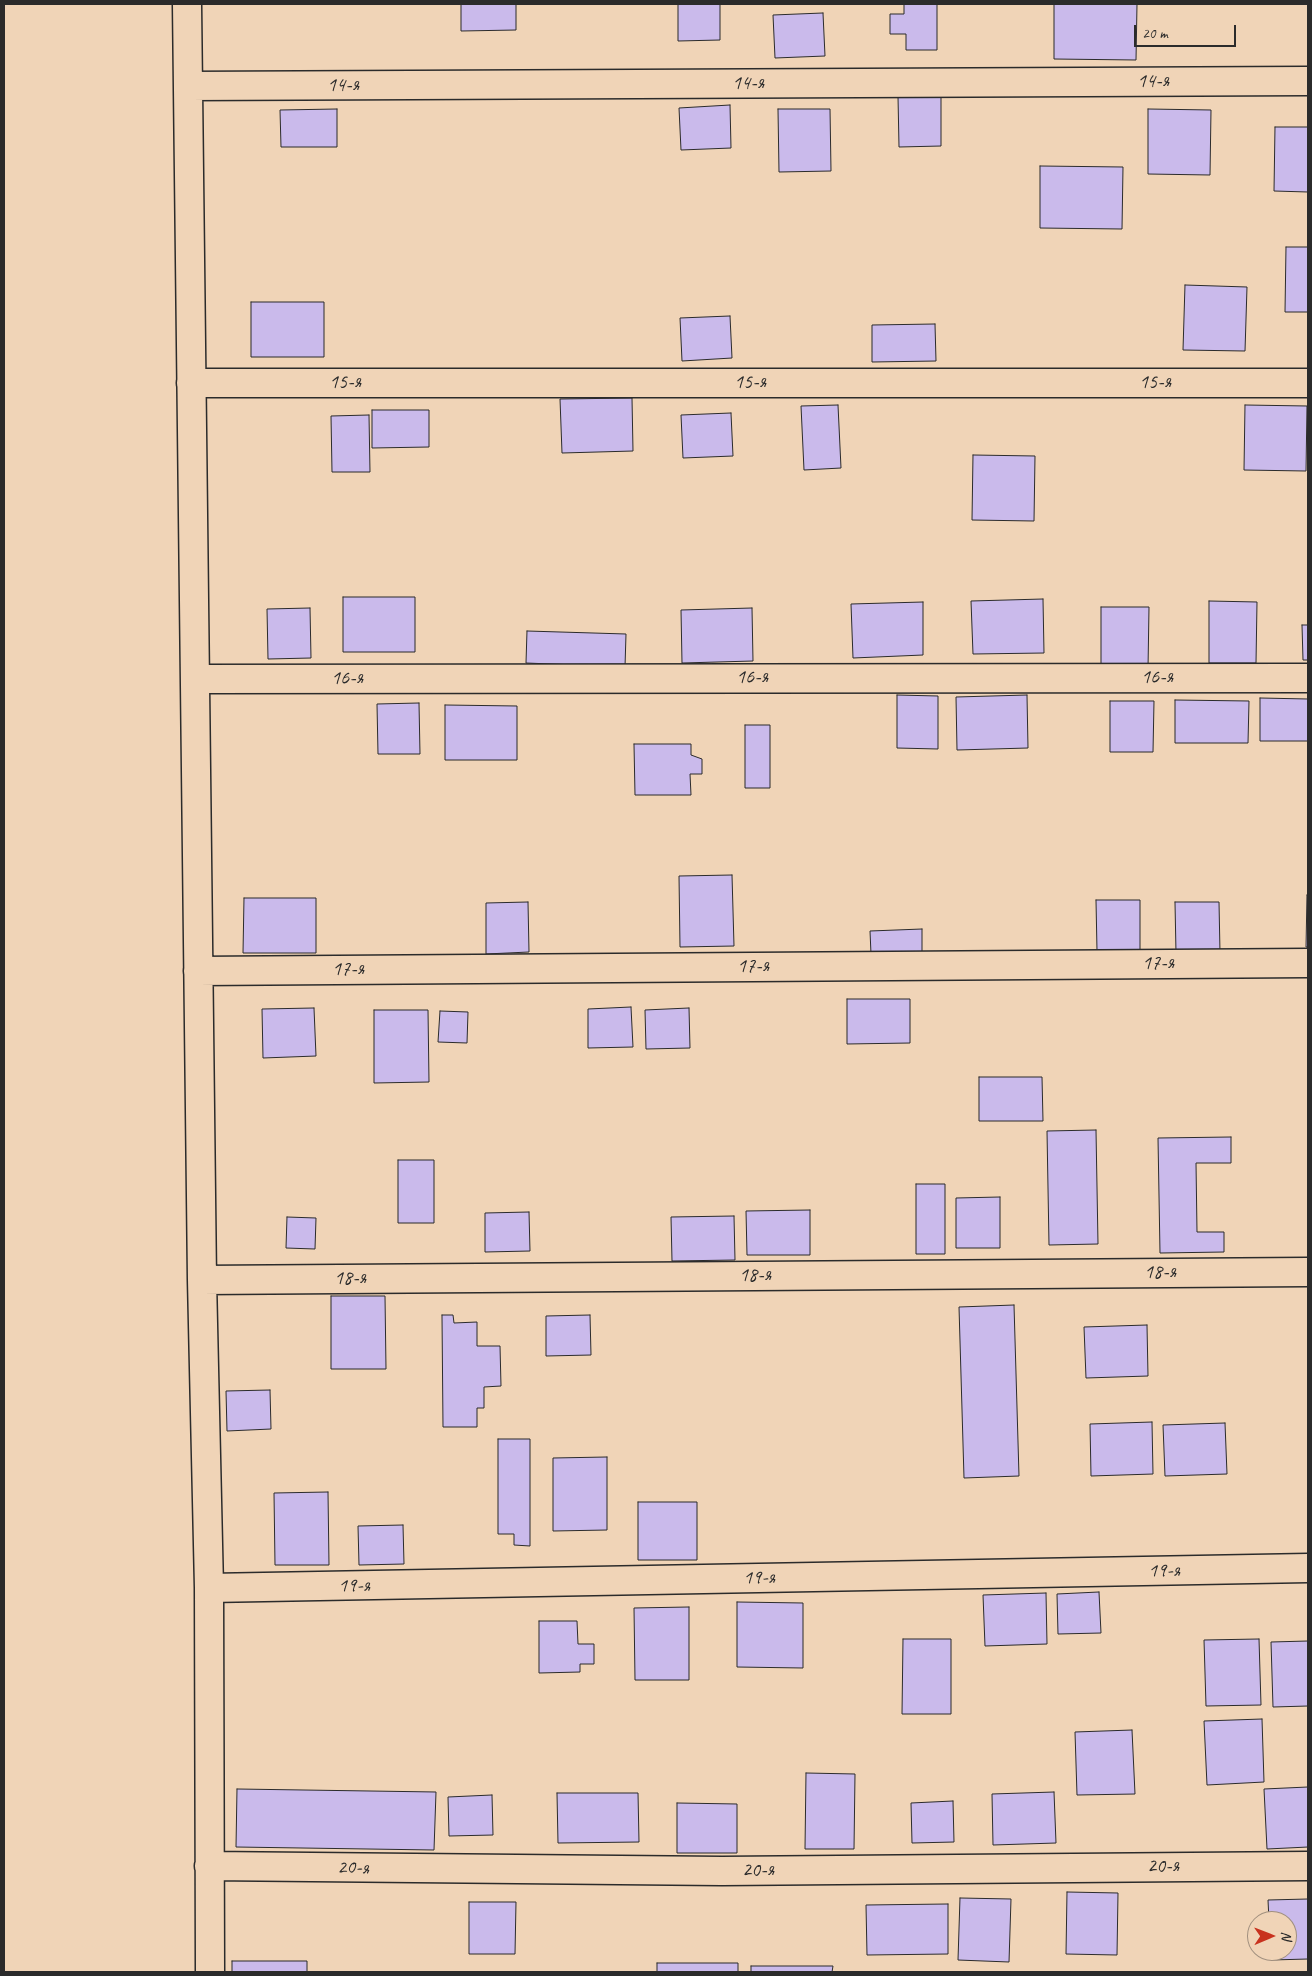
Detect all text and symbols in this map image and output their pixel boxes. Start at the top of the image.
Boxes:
scale bar [1137,15,1240,47]
text: 20 m [1142,24,1168,43]
street label: 14-я [1137,70,1169,94]
street label: 14-я [732,72,764,96]
street label: 14-я [327,74,359,98]
street label: 15-я [329,371,361,395]
street label: 15-я [734,371,766,395]
street label: 15-я [1139,371,1171,395]
street label: 16-я [736,666,768,690]
street label: 16-я [1141,666,1173,690]
street label: 16-я [331,667,363,691]
street label: 17-я [1142,952,1174,976]
street label: 17-я [737,955,769,979]
street label: 17-я [332,958,364,982]
street label: 18-я [1144,1261,1176,1285]
street label: 18-я [739,1264,771,1288]
street label: 18-я [334,1267,366,1291]
street label: 19-я [1148,1559,1180,1583]
street label: 19-я [743,1566,775,1590]
street label: 19-я [338,1574,370,1598]
street label: 20-я [1147,1855,1179,1879]
street label: 20-я [337,1856,369,1880]
street label: 20-я [742,1859,774,1883]
north arrow [1247,1911,1297,1961]
text: N [1278,1931,1295,1940]

